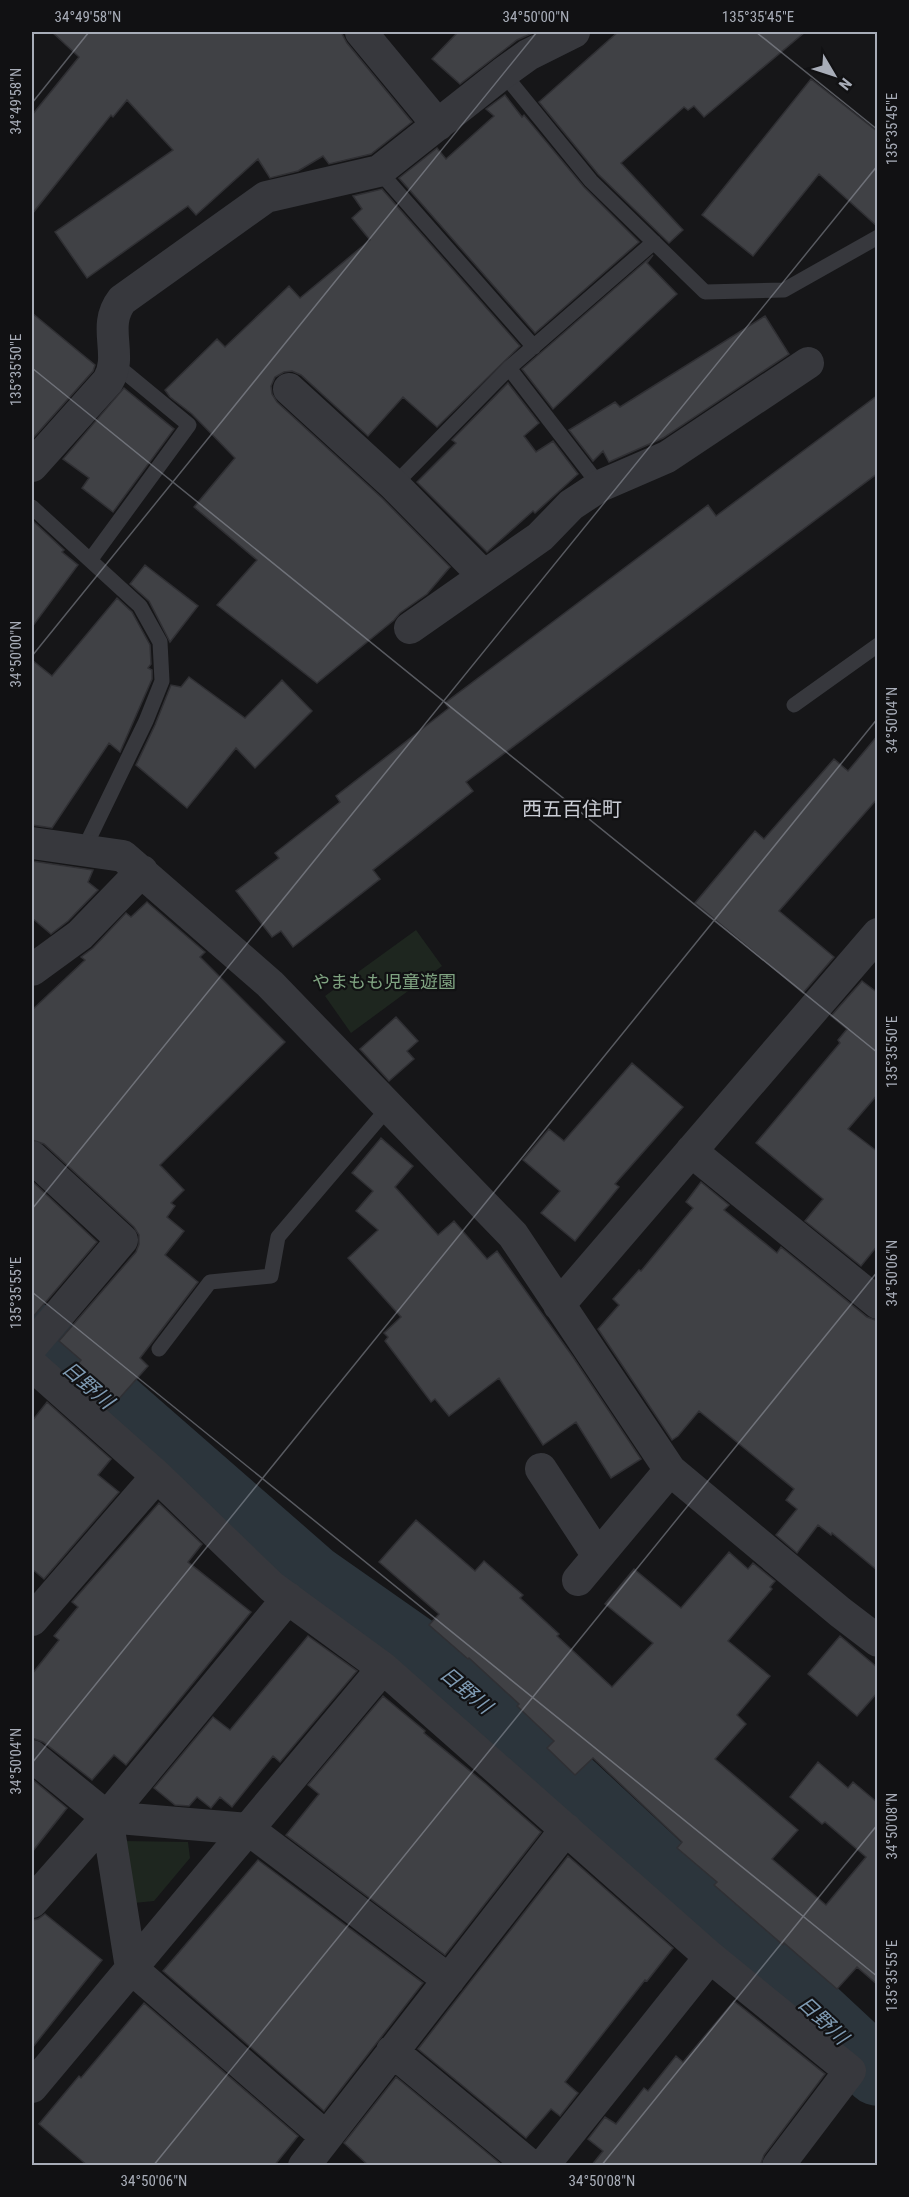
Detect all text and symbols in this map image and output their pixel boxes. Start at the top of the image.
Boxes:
text: 34°49'58"N [55,8,121,26]
text: 34°50'00"N [503,8,569,26]
text: 135°35'45"E [722,8,794,26]
north arrow [804,45,864,105]
text: 34°49'58"N [7,68,25,134]
text: N [835,74,856,94]
text: 135°35'45"E [883,93,901,165]
text: 135°35'50"E [7,334,25,406]
text: 34°50'00"N [7,621,25,687]
text: 34°50'04"N [883,687,901,753]
district label: 西五百住町 [522,797,622,821]
park label: やまもも児童遊園 [312,971,456,992]
text: 135°35'50"E [883,1016,901,1088]
text: 34°50'06"N [883,1240,901,1306]
text: 135°35'55"E [7,1257,25,1329]
water label: 日野川 [57,1356,120,1415]
water label: 日野川 [435,1662,498,1720]
text: 34°50'04"N [7,1728,25,1794]
text: 34°50'08"N [883,1793,901,1859]
text: 135°35'55"E [883,1940,901,2012]
water label: 日野川 [793,1991,855,2051]
text: 34°50'06"N [121,2172,187,2190]
text: 34°50'08"N [569,2172,635,2190]

